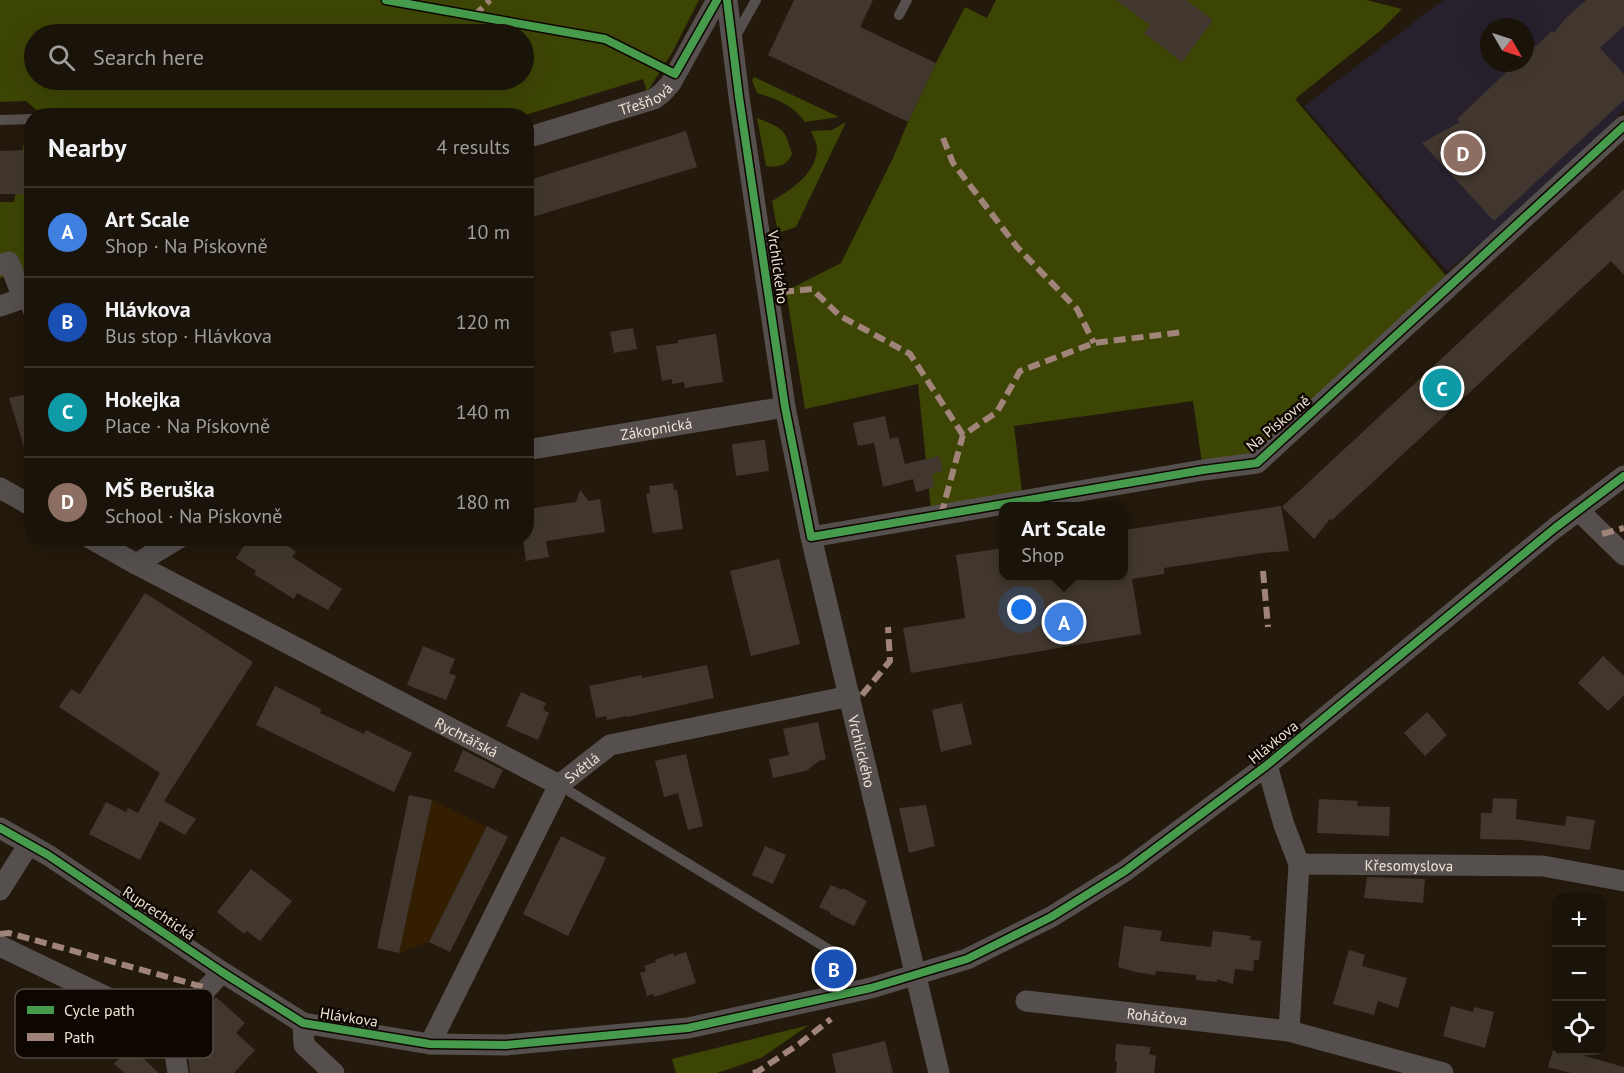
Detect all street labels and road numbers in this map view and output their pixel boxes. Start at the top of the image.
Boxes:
street label: Třešňová [616,79,676,119]
street label: Vrchlického [763,228,793,305]
street label: Na Pískovně [1242,391,1314,455]
street label: Zákopnická [619,413,694,444]
street label: Rychtářská [432,712,502,761]
street label: Vrchlického [844,712,880,789]
street label: Hlávkova [1244,716,1302,768]
street label: Světlá [560,748,603,787]
street label: Křesomyslova [1364,855,1453,875]
street label: Ruprechtická [119,882,199,944]
street label: Hlávkova [319,1003,379,1031]
street label: Roháčova [1126,1003,1188,1029]

